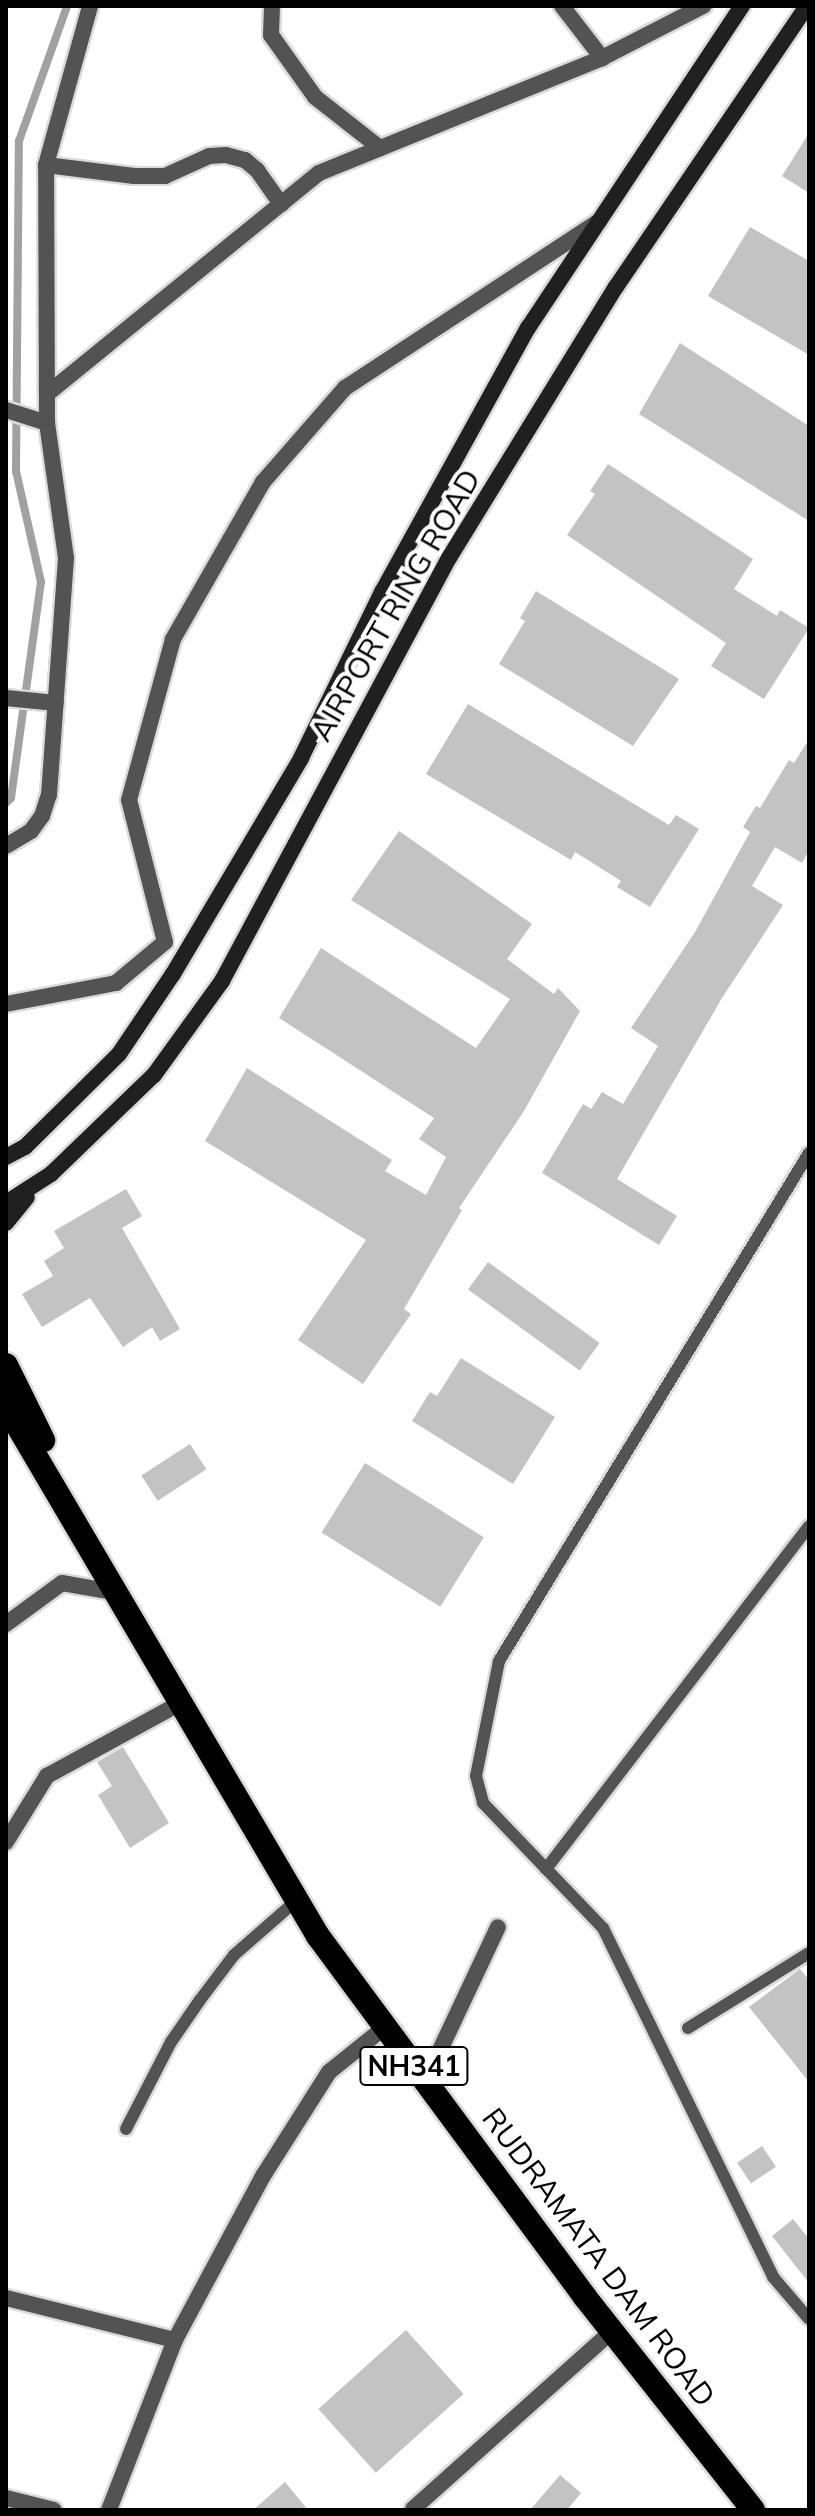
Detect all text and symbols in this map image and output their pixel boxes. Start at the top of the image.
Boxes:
street label: AIRPORT RING ROAD [302,463,488,747]
road number: NH341 [358,2042,470,2090]
street label: RUDRAMATA DAM ROAD [475,2101,723,2413]

